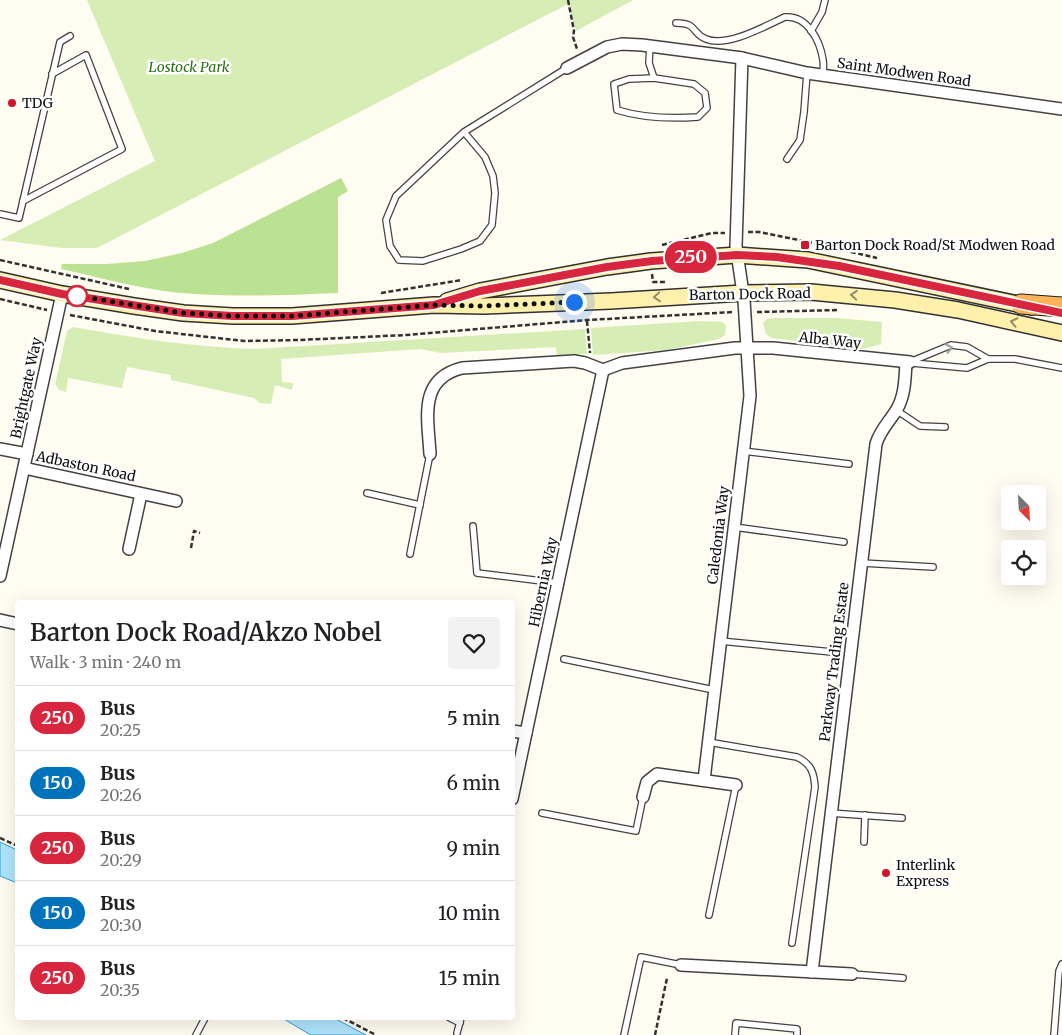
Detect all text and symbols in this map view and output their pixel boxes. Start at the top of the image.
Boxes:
street label: Saint Modwen Road [836,54,973,90]
park label: Lostock Park [149,58,230,76]
place label: TDG [22,94,53,112]
marker: TDG [6,97,18,109]
place label: Barton Dock Road/St Modwen Road [815,236,1056,254]
marker: Barton Dock Road/St Modwen Road [799,239,811,251]
line badge: 250 [662,241,720,273]
text: 250 [675,245,707,268]
street label: Barton Dock Road [689,284,812,304]
unlabelled marker [66,285,88,307]
your location [562,290,587,315]
one-way arrow [850,290,858,301]
one-way arrow [653,291,661,302]
one-way arrow [1010,318,1019,328]
street label: Alba Way [797,328,863,352]
street label: Brightgate Way [6,335,46,440]
one-way arrow [945,343,954,353]
street label: Adbaston Road [34,446,138,485]
street label: Caledonia Way [703,484,733,585]
north arrow [1001,485,1046,530]
map controls [1001,485,1046,585]
street label: Hibernia Way [525,535,561,629]
button: locate [1001,540,1046,585]
street label: Parkway Trading Estate [815,581,853,743]
text: Barton Dock Road/Akzo Nobel [30,617,382,648]
button: heart [448,617,500,669]
text: Walk · 3 min · 240 m [30,652,181,672]
text: Bus [100,696,135,720]
text: 250 [41,706,74,729]
text: 5 min [447,706,500,730]
text: 20:25 [100,720,141,740]
text: Bus [100,761,135,785]
text: 150 [42,771,73,794]
text: 6 min [446,771,500,795]
text: 20:26 [100,785,142,805]
text: Bus [100,826,135,850]
text: 250 [41,836,74,859]
text: 9 min [446,836,500,860]
text: 20:29 [100,850,142,870]
place label: Interlink Express [896,856,956,890]
marker: Interlink Express [880,867,892,879]
text: Bus [100,891,135,915]
text: 150 [42,901,73,924]
text: 10 min [438,901,500,925]
text: 20:30 [100,915,142,935]
text: Bus [100,956,135,980]
text: 250 [41,966,74,989]
text: 15 min [439,966,500,990]
text: 20:35 [100,980,140,1000]

